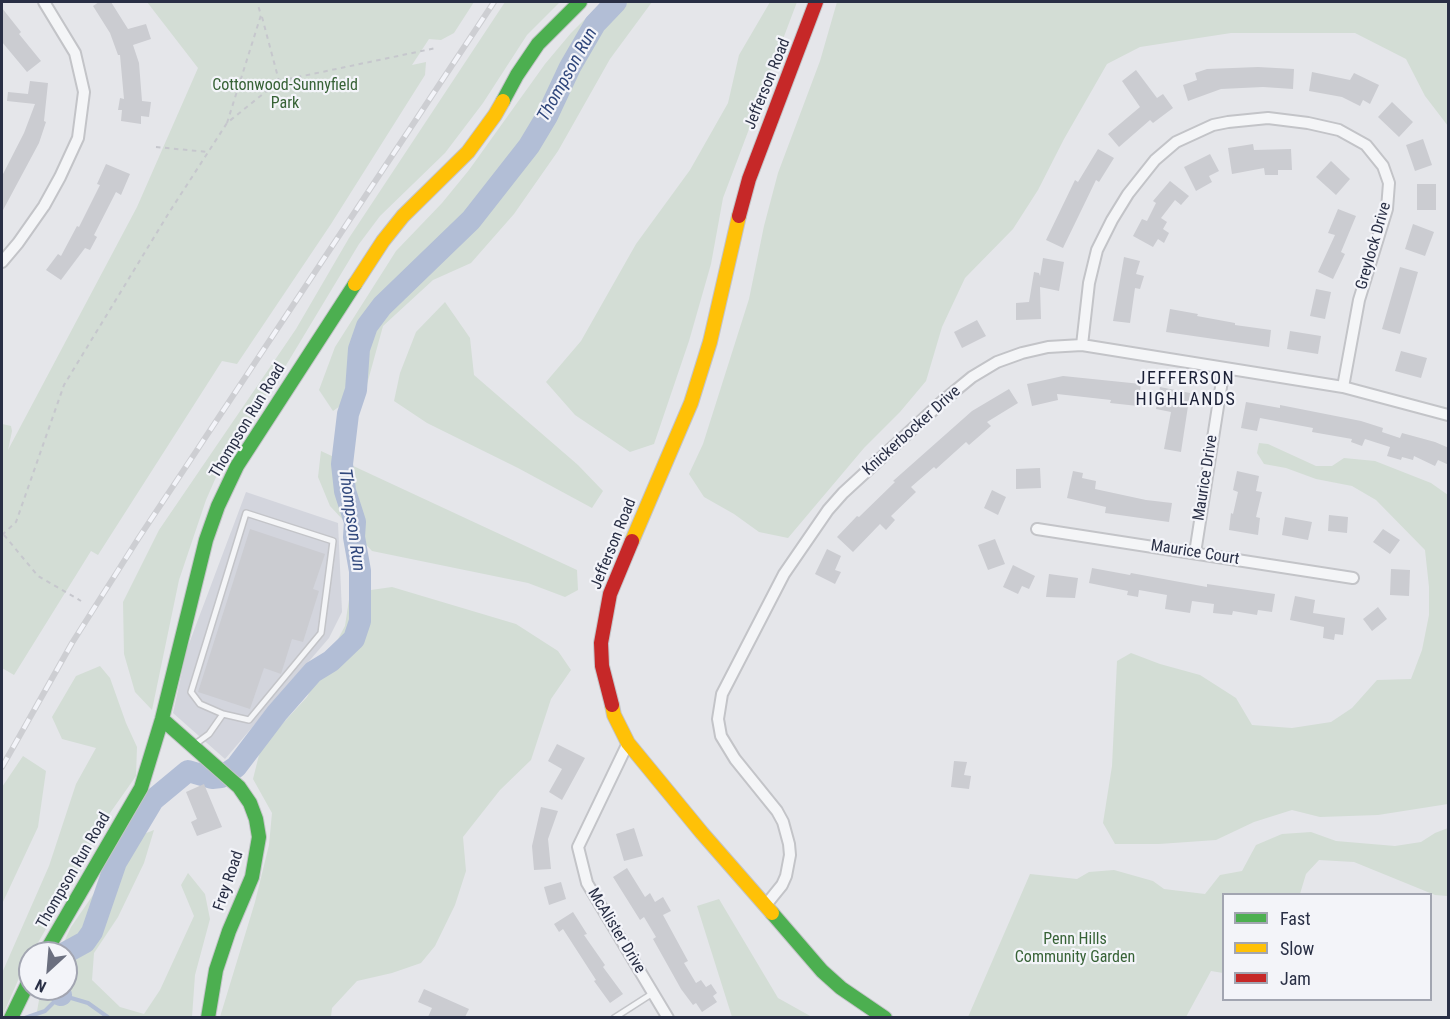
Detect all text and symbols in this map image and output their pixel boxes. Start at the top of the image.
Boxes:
water label: Thompson Run [533,25,603,125]
street label: Jefferson Road [741,36,795,132]
park label: Cottonwood-Sunnyfield Park [212,76,358,114]
street label: Greylock Drive [1352,200,1396,292]
street label: Thompson Run Road [206,360,290,482]
district label: JEFFERSON HIGHLANDS [1136,368,1236,410]
street label: Knickerbocker Drive [859,382,965,480]
street label: Maurice Drive [1190,434,1222,522]
water label: Thompson Run [333,467,369,573]
street label: Jefferson Road [587,496,641,592]
street label: Maurice Court [1149,537,1241,569]
street label: Thompson Run Road [33,810,115,932]
street label: Frey Road [210,849,248,913]
street label: McAlister Drive [583,885,649,977]
legend [1222,893,1432,1001]
text: Fast [1280,908,1311,929]
park label: Penn Hills Community Garden [1015,930,1135,968]
text: Slow [1280,938,1314,959]
north arrow [18,941,78,1001]
text: Jam [1280,968,1311,989]
text: N [32,975,49,997]

